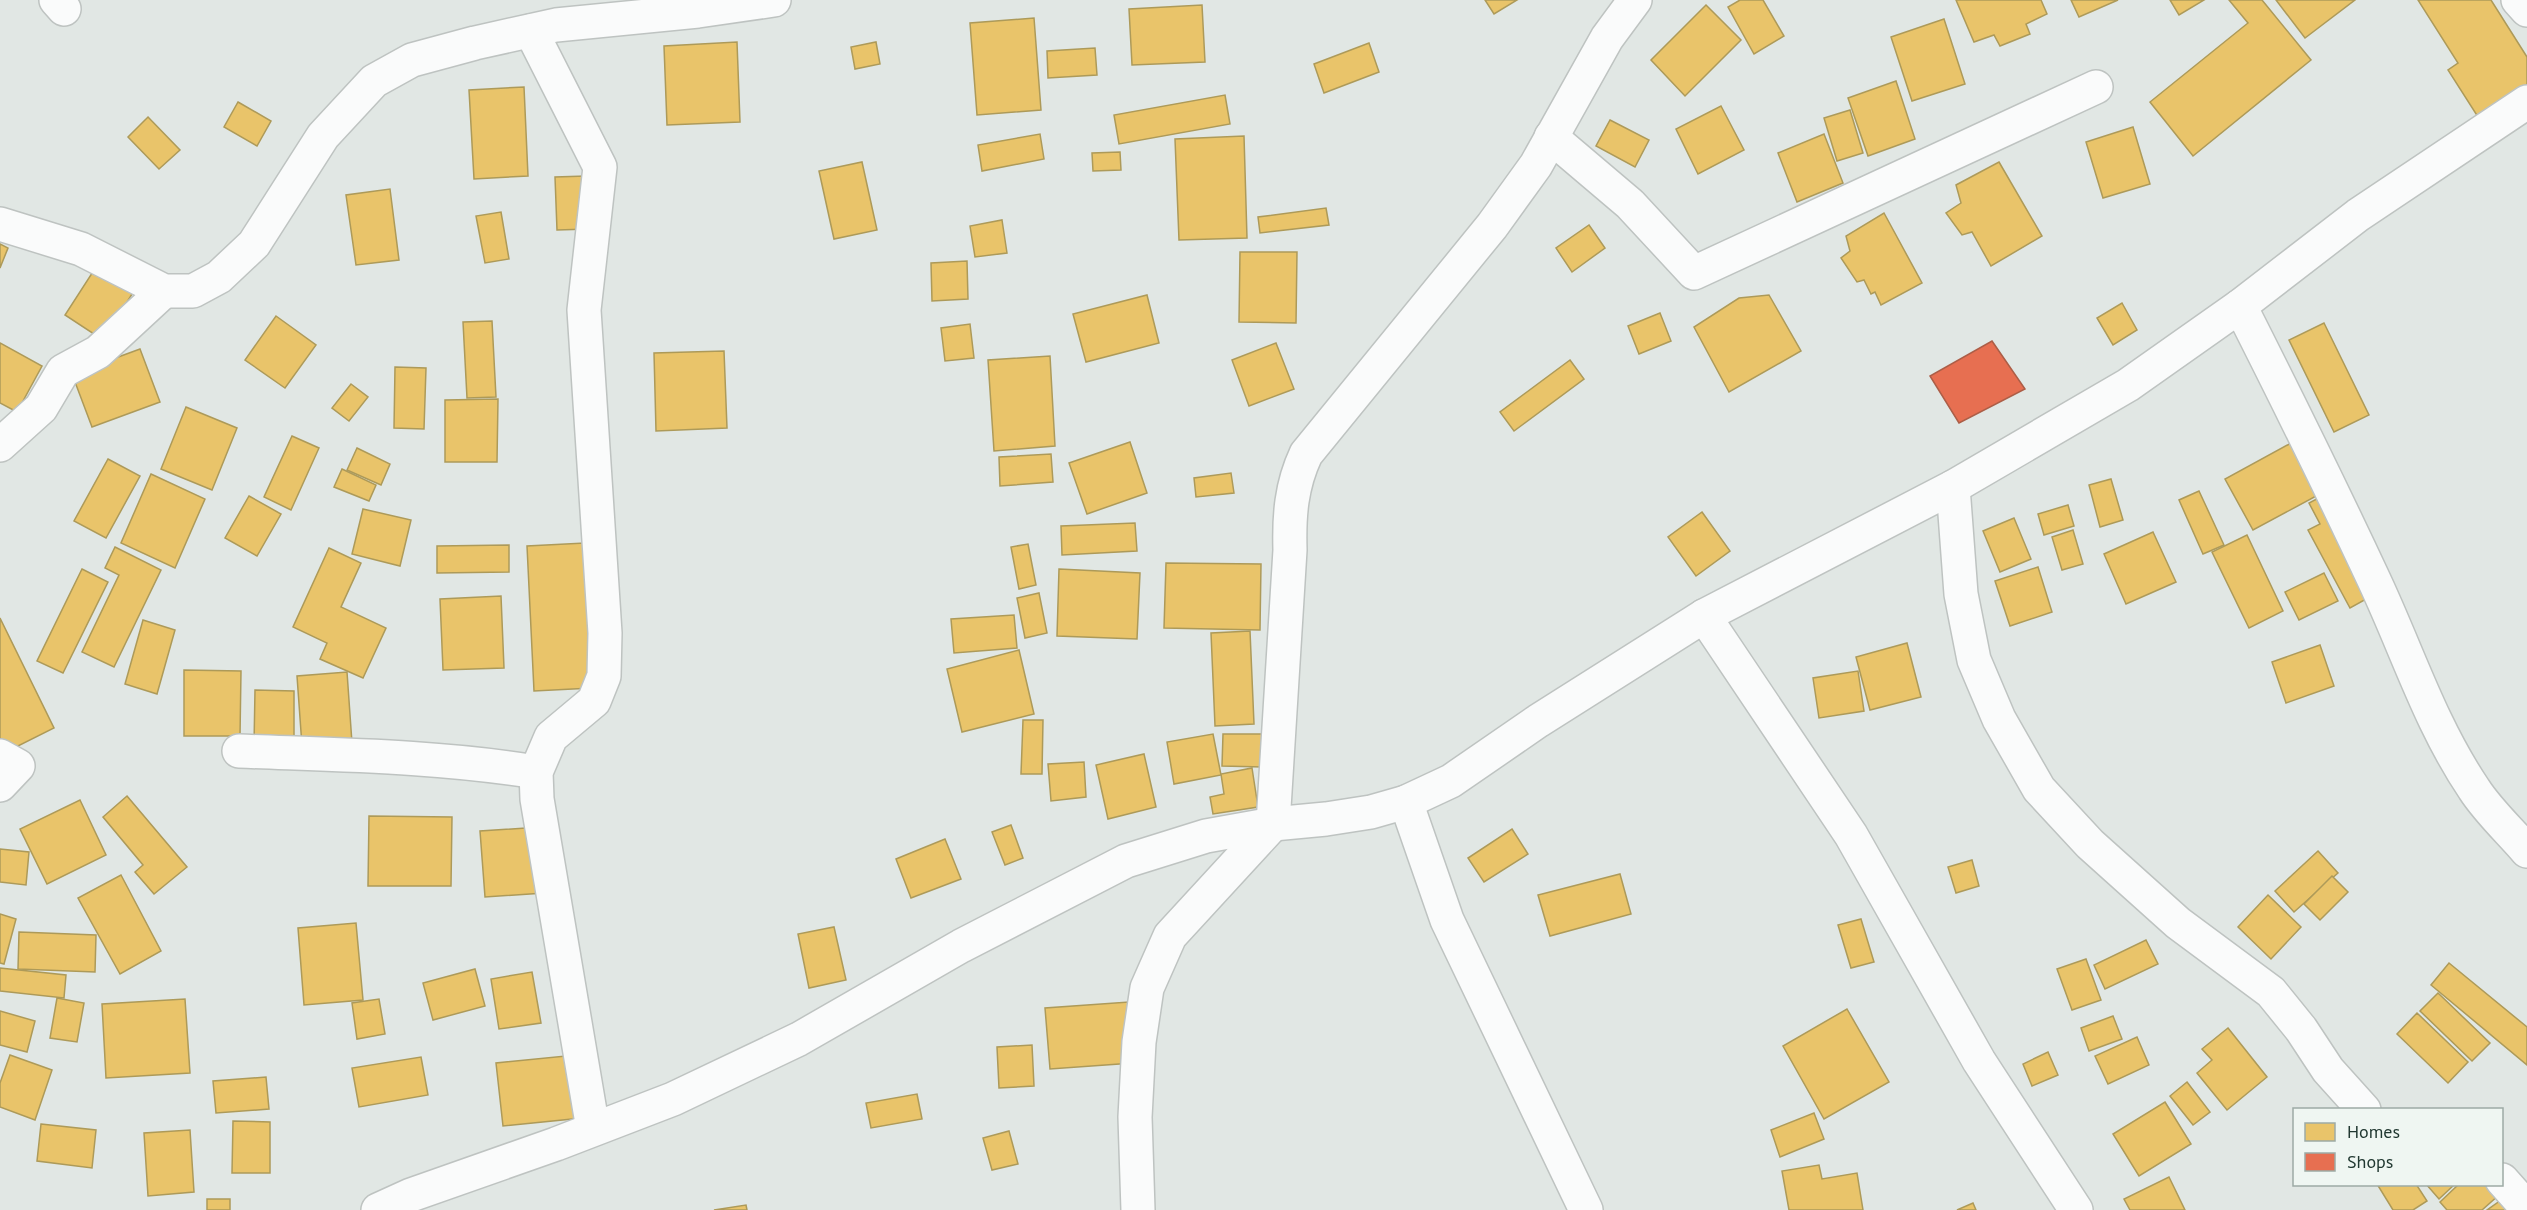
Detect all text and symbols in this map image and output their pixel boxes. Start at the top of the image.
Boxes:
legend [2293,1108,2503,1186]
text: Homes [2347,1120,2400,1143]
text: Shops [2347,1150,2393,1173]

